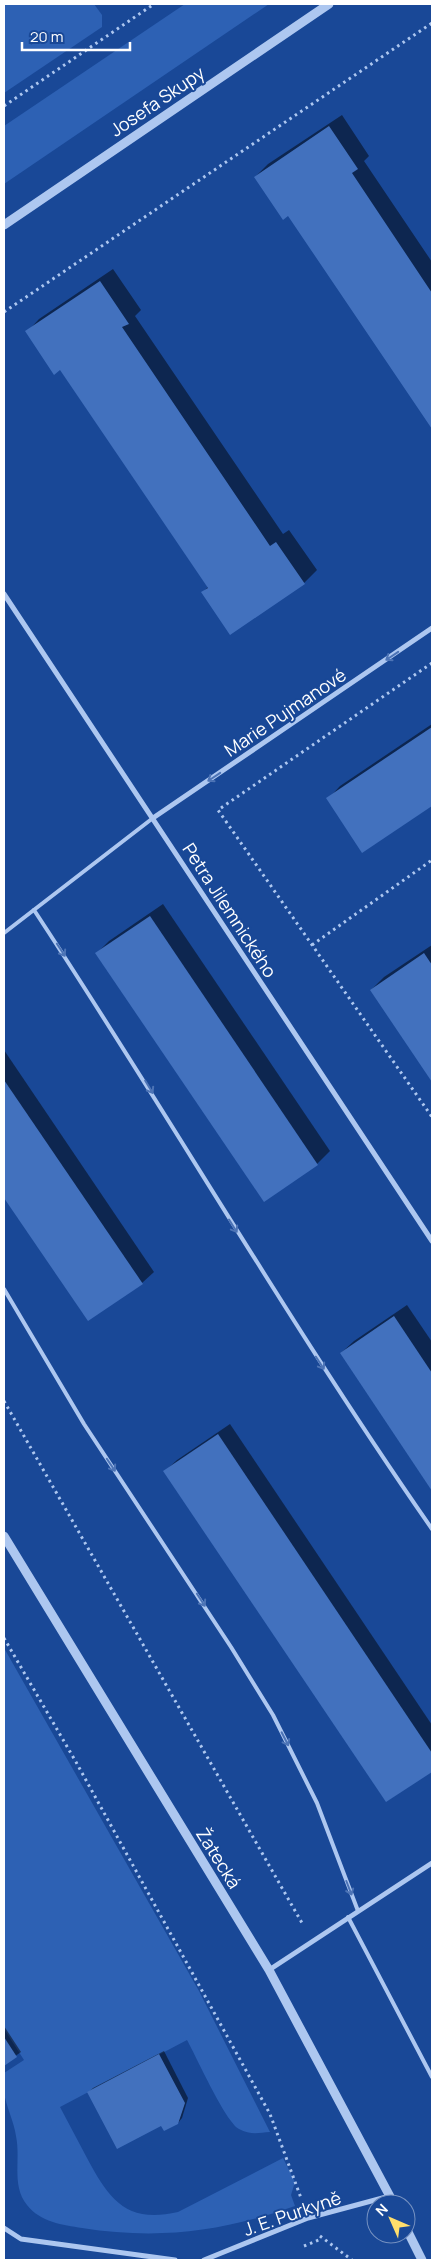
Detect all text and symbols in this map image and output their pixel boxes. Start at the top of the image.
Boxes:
scale bar [22,20,130,52]
text: 20 m [30,26,63,47]
street label: Josefa Skupy [105,60,209,141]
one-way arrow [385,651,399,661]
street label: Marie Pujmanové [219,662,351,762]
one-way arrow [207,771,221,782]
street label: Petra Jilemnického [178,838,282,982]
one-way arrow [56,943,66,957]
one-way arrow [144,1080,154,1094]
one-way arrow [228,1219,239,1233]
one-way arrow [316,1356,326,1370]
one-way arrow [106,1458,116,1472]
one-way arrow [196,1593,206,1607]
one-way arrow [281,1731,290,1746]
street label: Žatecká [191,1823,247,1893]
one-way arrow [345,1880,354,1895]
street label: J. E. Purkyně [240,2185,344,2241]
north arrow [366,2194,416,2244]
text: N [371,2199,392,2220]

